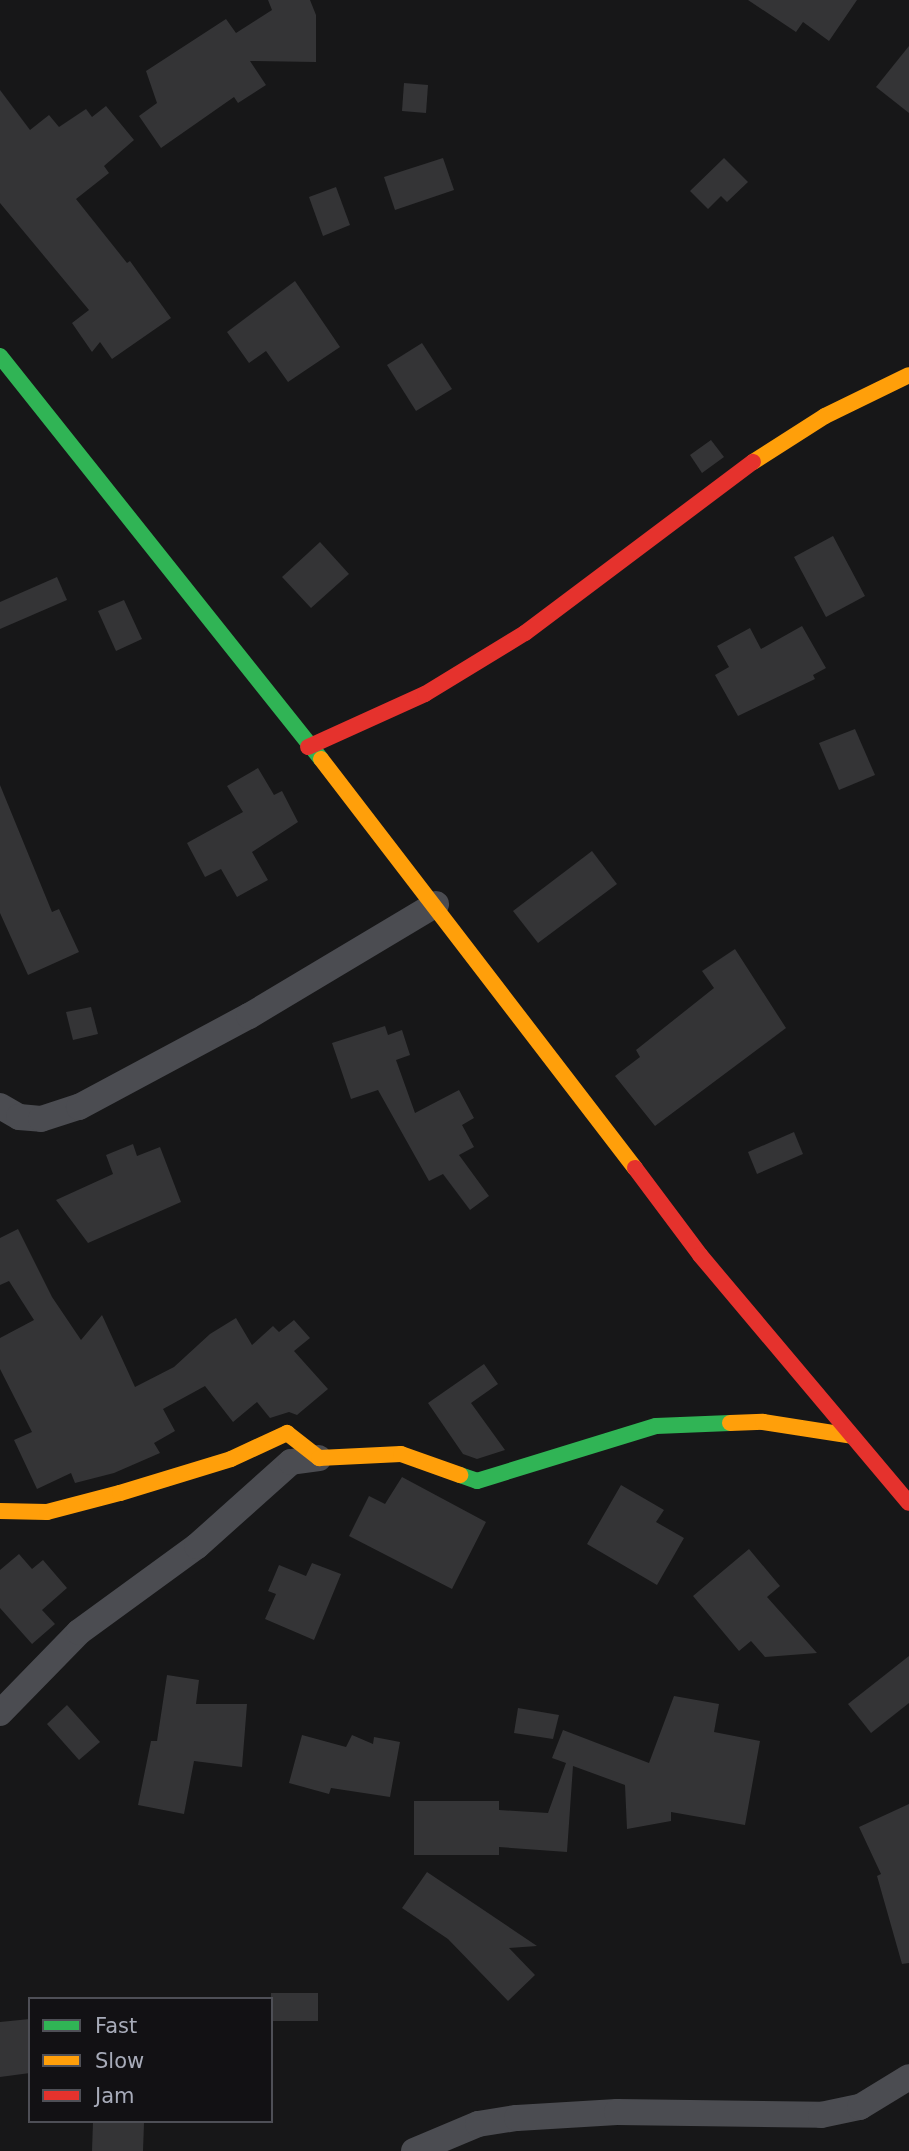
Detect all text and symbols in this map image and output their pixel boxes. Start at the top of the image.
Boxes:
legend [28,1997,273,2123]
text: Fast [95,2014,137,2038]
text: Slow [95,2049,144,2073]
text: Jam [95,2084,135,2108]

